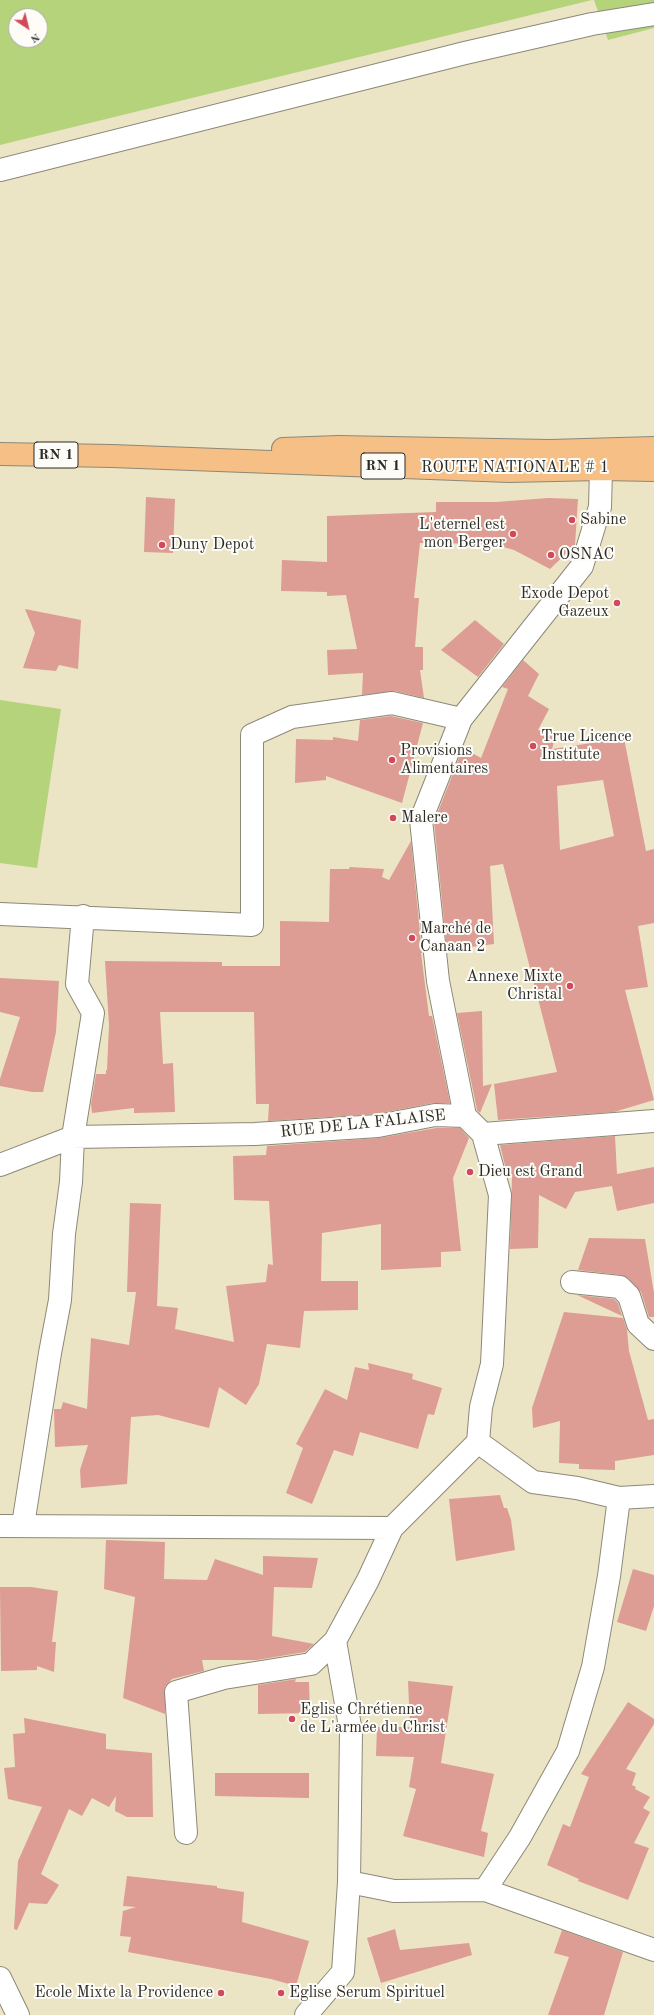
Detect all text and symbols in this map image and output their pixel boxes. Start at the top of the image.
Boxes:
north arrow [8,8,48,48]
text: N [28,31,41,44]
road number: RN 1 [34,442,78,468]
road number: RN 1 [361,453,405,479]
street label: ROUTE NATIONALE # 1 [421,458,609,478]
place label: Sabine [580,510,626,530]
place label: L'eternel est mon Berger [419,515,505,553]
marker: Sabine [567,515,577,525]
marker: L'eternel est mon Berger [508,529,518,539]
place label: Duny Depot [170,535,254,555]
marker: Duny Depot [157,540,167,550]
place label: OSNAC [559,545,614,565]
marker: OSNAC [546,550,556,560]
place label: Exode Depot Gazeux [520,584,609,622]
marker: Exode Depot Gazeux [612,598,622,608]
place label: True Licence Institute [541,727,632,765]
place label: Provisions Alimentaires [400,741,488,779]
marker: True Licence Institute [528,741,538,751]
marker: Provisions Alimentaires [387,755,397,765]
place label: Malere [401,808,448,828]
marker: Malere [388,813,398,823]
place label: Marché de Canaan 2 [420,919,491,957]
marker: Marché de Canaan 2 [407,933,417,943]
place label: Annexe Mixte Christal [466,967,562,1005]
marker: Annexe Mixte Christal [565,981,575,991]
street label: RUE DE LA FALAISE [279,1106,447,1142]
place label: Dieu est Grand [478,1162,583,1182]
marker: Dieu est Grand [465,1167,475,1177]
place label: Eglise Chrétienne de L'armée du Christ [300,1700,445,1738]
marker: Eglise Chrétienne de L'armée du Christ [287,1714,297,1724]
place label: Ecole Mixte la Providence [35,1983,213,2003]
place label: Eglise Serum Spirituel [289,1983,445,2003]
marker: Ecole Mixte la Providence [216,1988,226,1998]
marker: Eglise Serum Spirituel [276,1988,286,1998]

